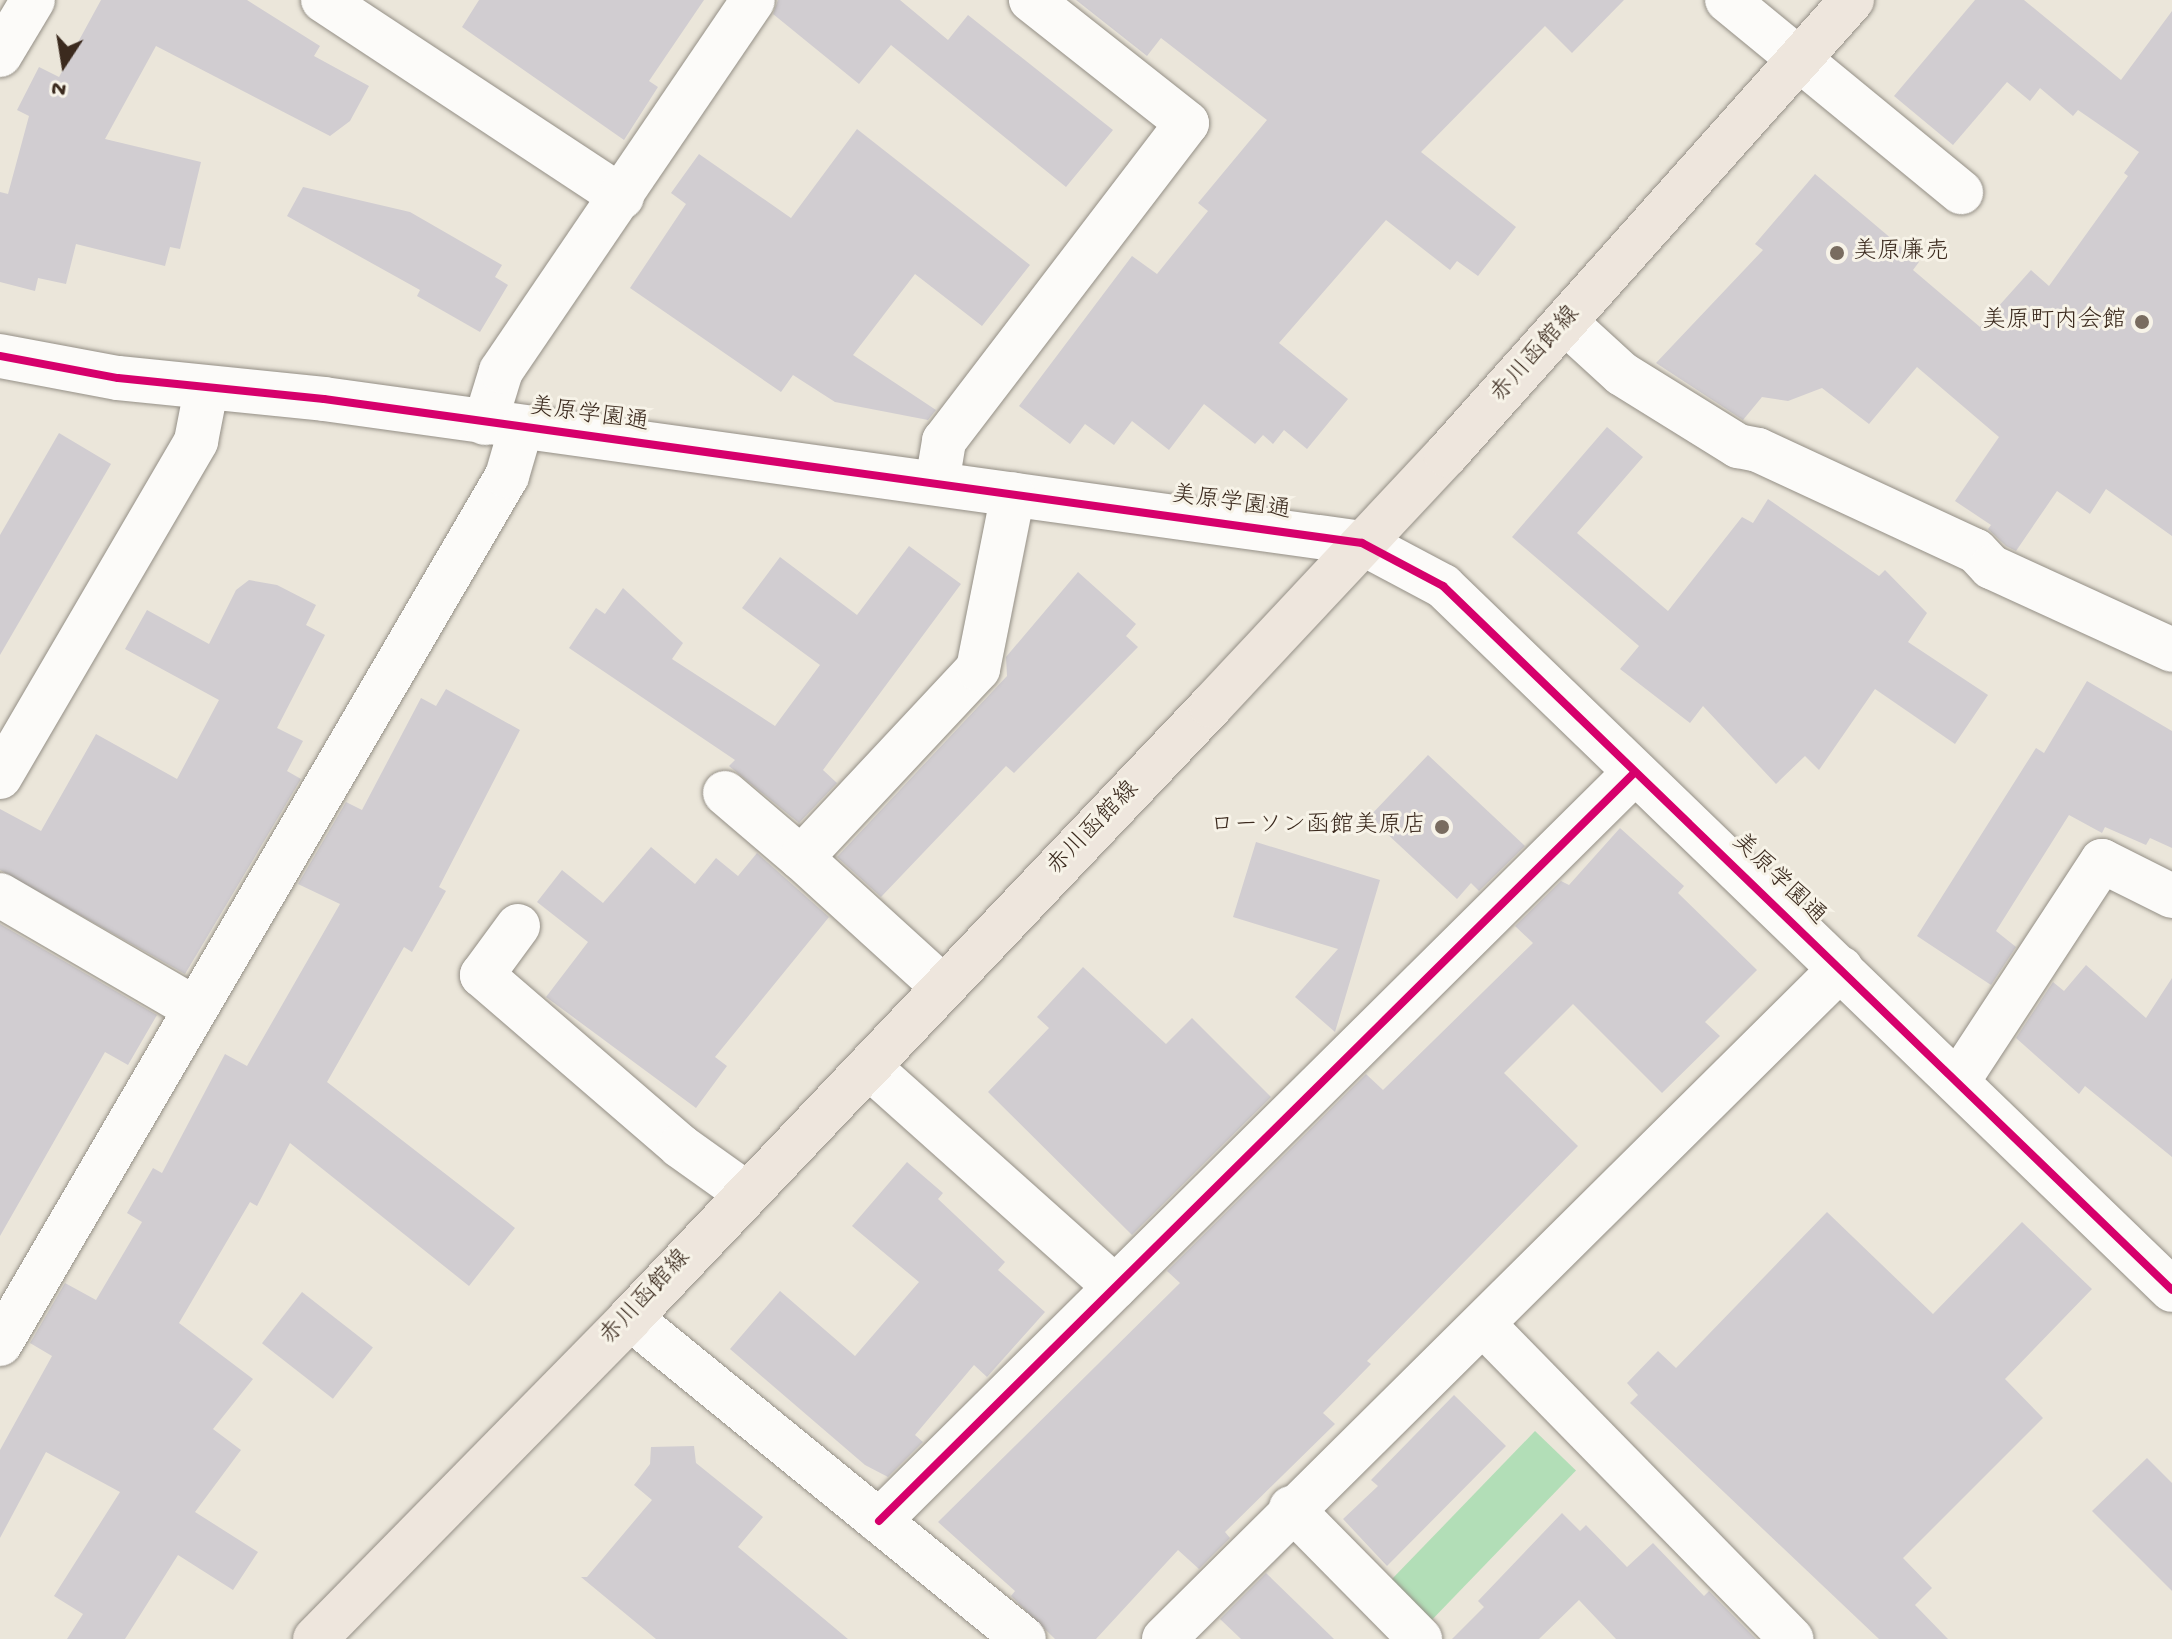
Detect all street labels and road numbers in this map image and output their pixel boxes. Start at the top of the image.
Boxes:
street label: 赤川函館線 [1485,301,1587,409]
street label: 美原学園通 [528,393,650,439]
street label: 美原学園通 [1170,481,1292,527]
street label: 赤川函館線 [1042,776,1146,882]
street label: 美原学園通 [1725,828,1831,932]
street label: 赤川函館線 [595,1244,697,1352]

